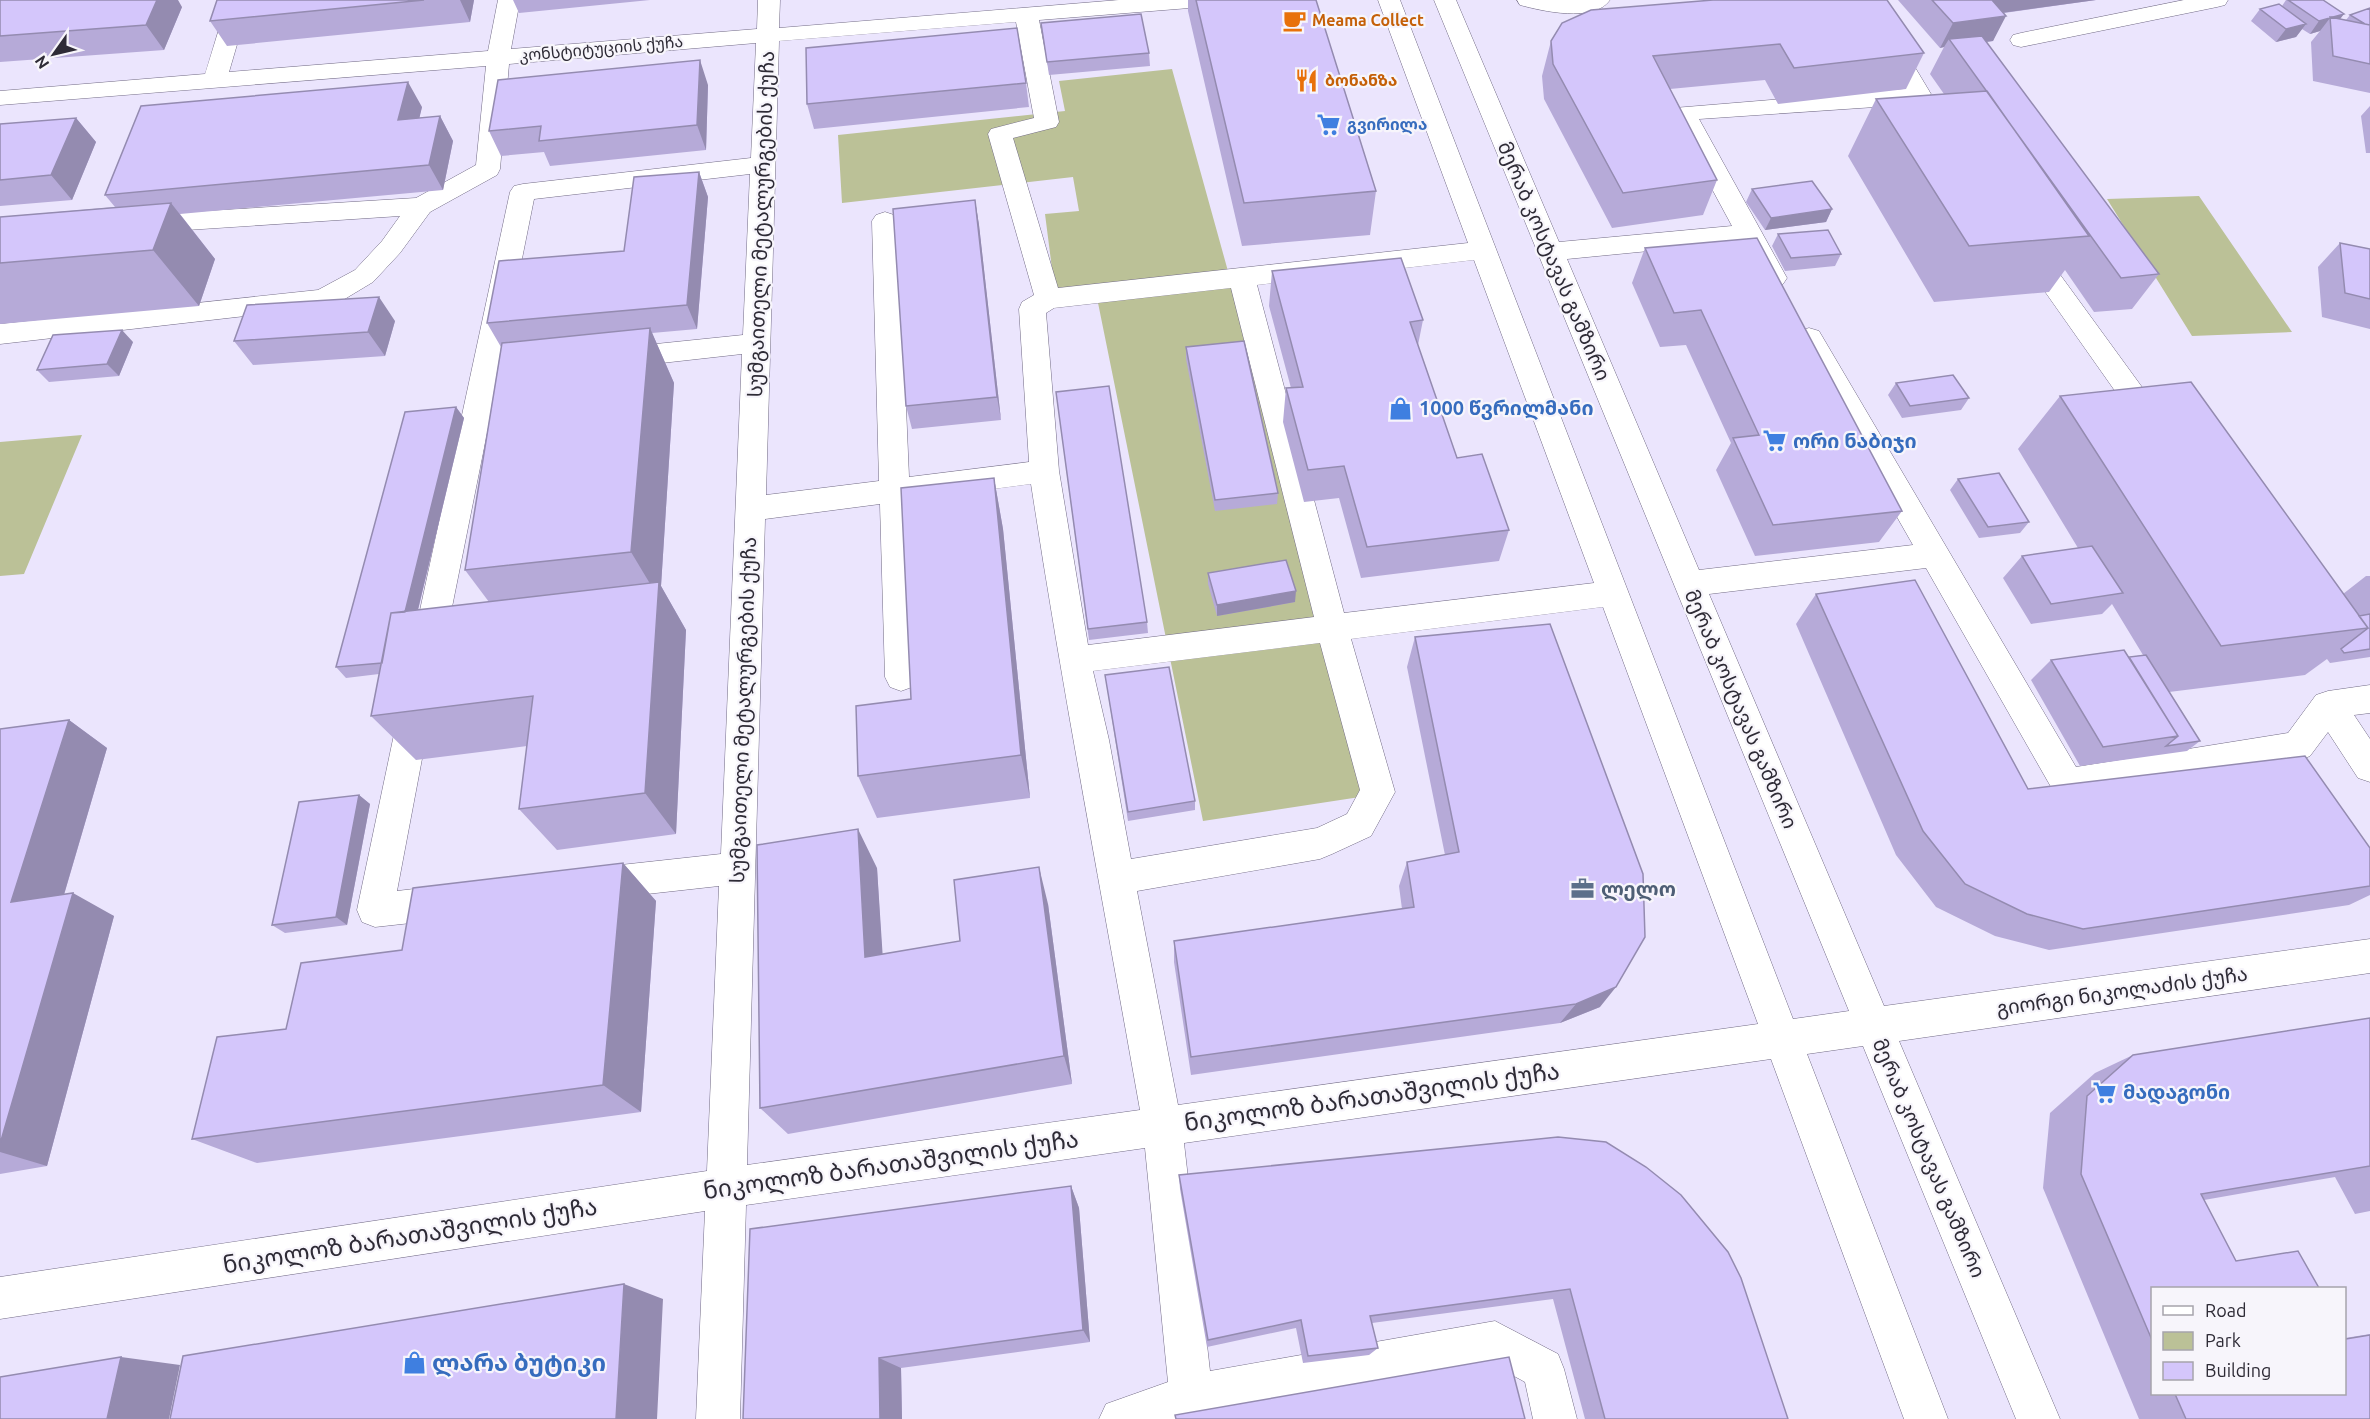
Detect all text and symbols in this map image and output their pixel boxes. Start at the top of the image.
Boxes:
cafe icon: Meama Collect [1281,7,1307,33]
place label: Meama Collect [1312,11,1424,29]
north arrow [24,24,84,84]
street label: კონსტიტუციის ქუჩა [518,32,684,65]
street label: სუმგაითელი მეტალურგების ქუჩა [743,50,780,398]
text: N [31,52,52,72]
restaurant icon: ბონანზა [1294,67,1320,93]
place label: ბონანზა [1325,71,1397,89]
supermarket icon: გვირილა [1316,111,1342,137]
place label: გვირილა [1347,115,1427,135]
street label: მერაბ კოსტავას გამზირი [1493,138,1615,384]
shop icon: 1000 წვრილმანი [1388,395,1414,421]
place label: 1000 წვრილმანი [1419,396,1594,420]
supermarket icon: ორი ნაბიჯი [1762,428,1788,454]
place label: ორი ნაბიჯი [1793,429,1917,453]
street label: სუმგაითელი მეტალურგების ქუჩა [725,536,762,884]
street label: მერაბ კოსტავას გამზირი [1680,586,1802,832]
office icon: ლელო [1570,876,1596,902]
place label: ლელო [1601,877,1676,901]
street label: გიორგი ნიკოლაძის ქუჩა [1995,961,2249,1021]
street label: მერაბ კოსტავას გამზირი [1868,1035,1990,1281]
street label: ნიკოლოზ ბარათაშვილის ქუჩა [1183,1057,1561,1137]
supermarket icon: მადაგონი [2092,1079,2118,1105]
place label: მადაგონი [2123,1080,2230,1105]
street label: ნიკოლოზ ბარათაშვილის ქუჩა [702,1125,1080,1205]
street label: ნიკოლოზ ბარათაშვილის ქუჩა [221,1193,599,1279]
legend [2151,1287,2346,1395]
text: Road [2205,1300,2247,1320]
text: Park [2205,1330,2241,1350]
place label: ლარა ბუტიკი [432,1349,606,1377]
shop icon: ლარა ბუტიკი [401,1350,427,1376]
text: Building [2205,1360,2271,1380]

